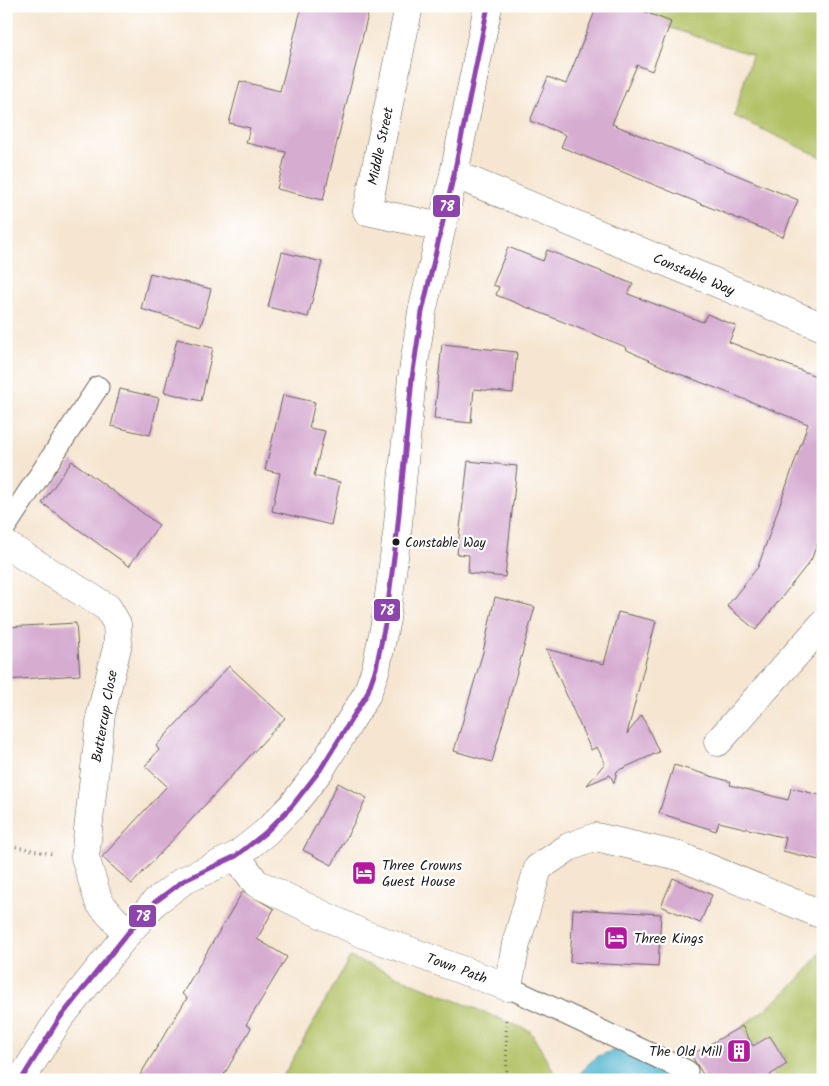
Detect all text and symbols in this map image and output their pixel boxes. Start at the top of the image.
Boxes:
street label: Middle Street [362,105,400,187]
line badge: 78 [432,194,461,218]
text: 78 [440,196,455,218]
street label: Constable Way [649,248,738,302]
place label: Constable Way [405,533,487,554]
marker: Constable Way [391,537,401,547]
line badge: 78 [373,598,401,622]
text: 78 [380,600,395,622]
street label: Buttercup Close [86,668,124,764]
place label: Three Crowns Guest House [382,855,462,893]
hotel icon: Three Crowns Guest House [351,860,377,886]
line badge: 78 [128,904,157,928]
text: 78 [136,906,151,928]
hotel icon: Three Kings [603,925,629,951]
place label: Three Kings [634,928,704,950]
street label: Town Path [423,948,490,990]
building icon: The Old Mill [726,1038,752,1064]
place label: The Old Mill [649,1041,723,1063]

